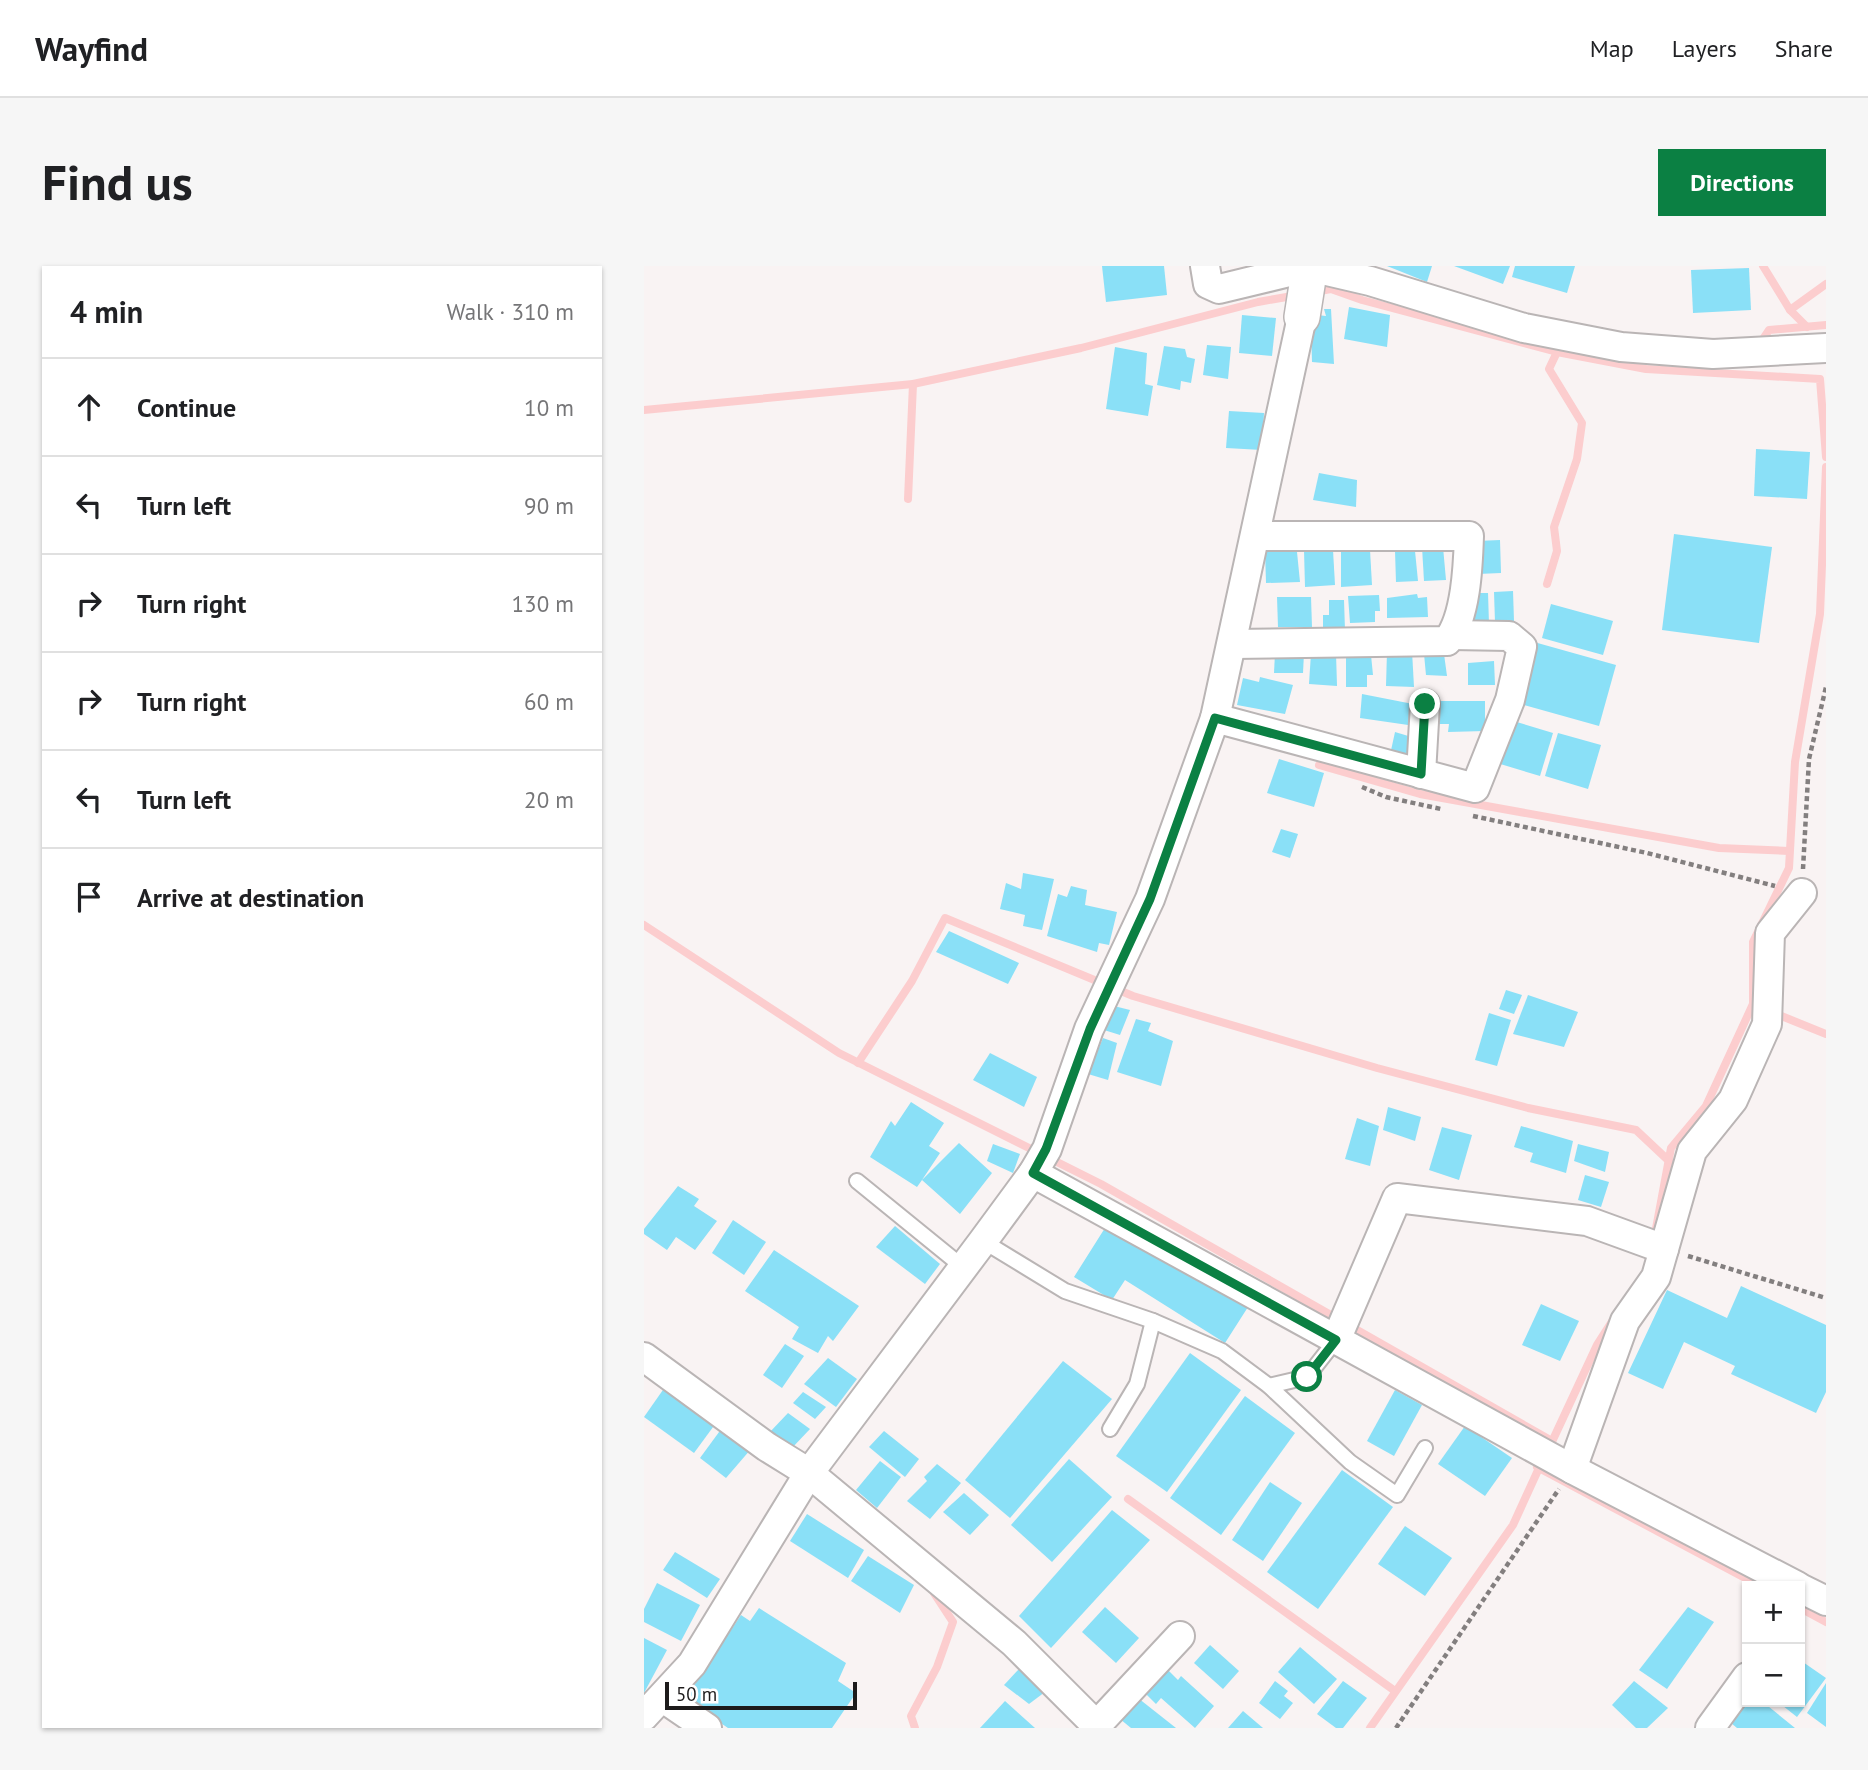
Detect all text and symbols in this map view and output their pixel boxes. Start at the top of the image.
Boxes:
text: Wayfind [35,27,148,70]
text: Map [1590,33,1634,64]
text: Layers [1672,33,1737,64]
text: Share [1775,33,1833,64]
button: Directions [1658,149,1826,216]
text: Find us [42,150,193,214]
text: 4 min [70,292,143,331]
text: Walk · 310 m [447,297,574,326]
icon: ahead [70,388,108,426]
text: Continue [137,391,236,424]
text: 10 m [524,393,574,422]
icon: left [70,486,108,524]
text: Turn left [137,489,231,522]
text: 90 m [524,491,574,520]
icon: right [70,584,108,622]
text: Turn right [137,587,246,620]
text: 130 m [512,589,574,618]
icon: right [70,682,108,720]
text: Turn right [137,685,246,718]
text: 60 m [524,687,574,716]
route end [1409,688,1440,719]
icon: left [70,780,108,818]
text: Turn left [137,783,231,816]
text: 20 m [524,785,574,814]
icon: arrive [70,878,108,916]
text: Arrive at destination [137,881,364,914]
route start [1291,1361,1322,1392]
map controls [1742,1581,1805,1707]
button: + [1742,1581,1805,1644]
button: − [1742,1644,1805,1707]
scale bar [665,1679,858,1711]
text: 50 m [676,1682,717,1706]

